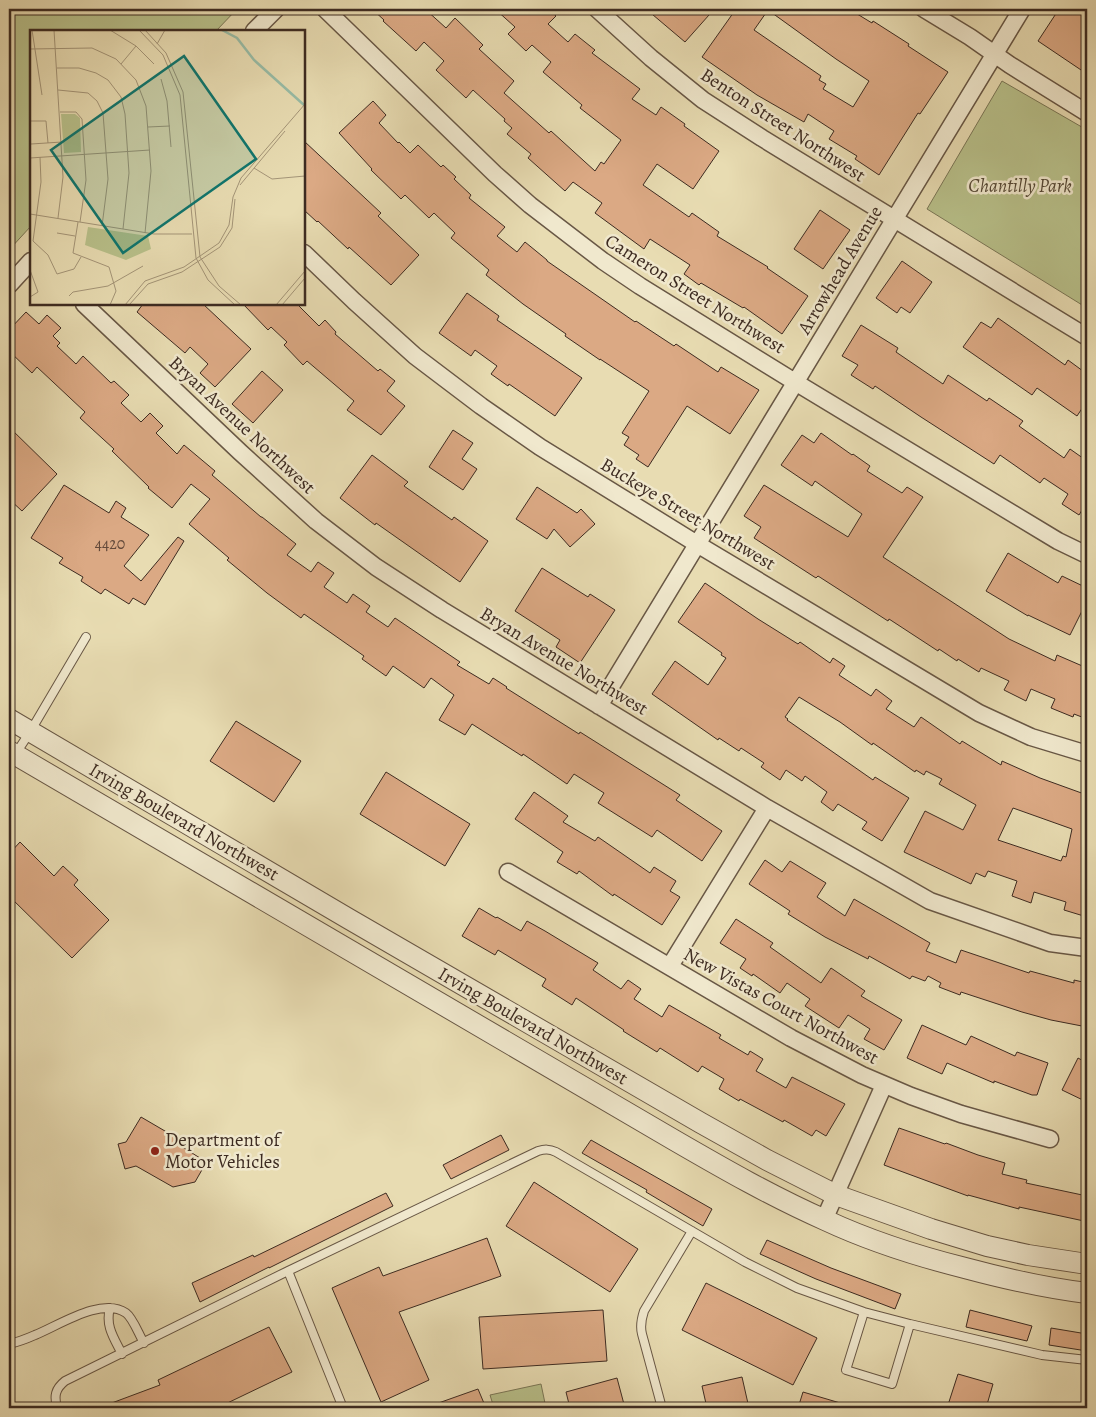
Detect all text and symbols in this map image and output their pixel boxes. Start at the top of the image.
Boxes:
inset map [30,30,305,305]
street label: Benton Street Northwest [695,62,871,188]
park label: Chantilly Park [968,173,1072,199]
street label: Arrowhead Avenue [791,201,889,340]
street label: Cameron Street Northwest [600,228,790,360]
street label: Bryan Avenue Northwest [163,350,321,500]
street label: Buckeye Street Northwest [596,451,780,577]
house number: 4420 [95,533,125,555]
street label: Bryan Avenue Northwest [475,600,653,722]
street label: Irving Boulevard Northwest [84,757,284,887]
street label: New Vistas Court Northwest [679,941,883,1071]
street label: Irving Boulevard Northwest [433,961,633,1091]
place label: Department of Motor Vehicles [165,1127,283,1175]
marker: Department of Motor Vehicles [149,1145,161,1157]

